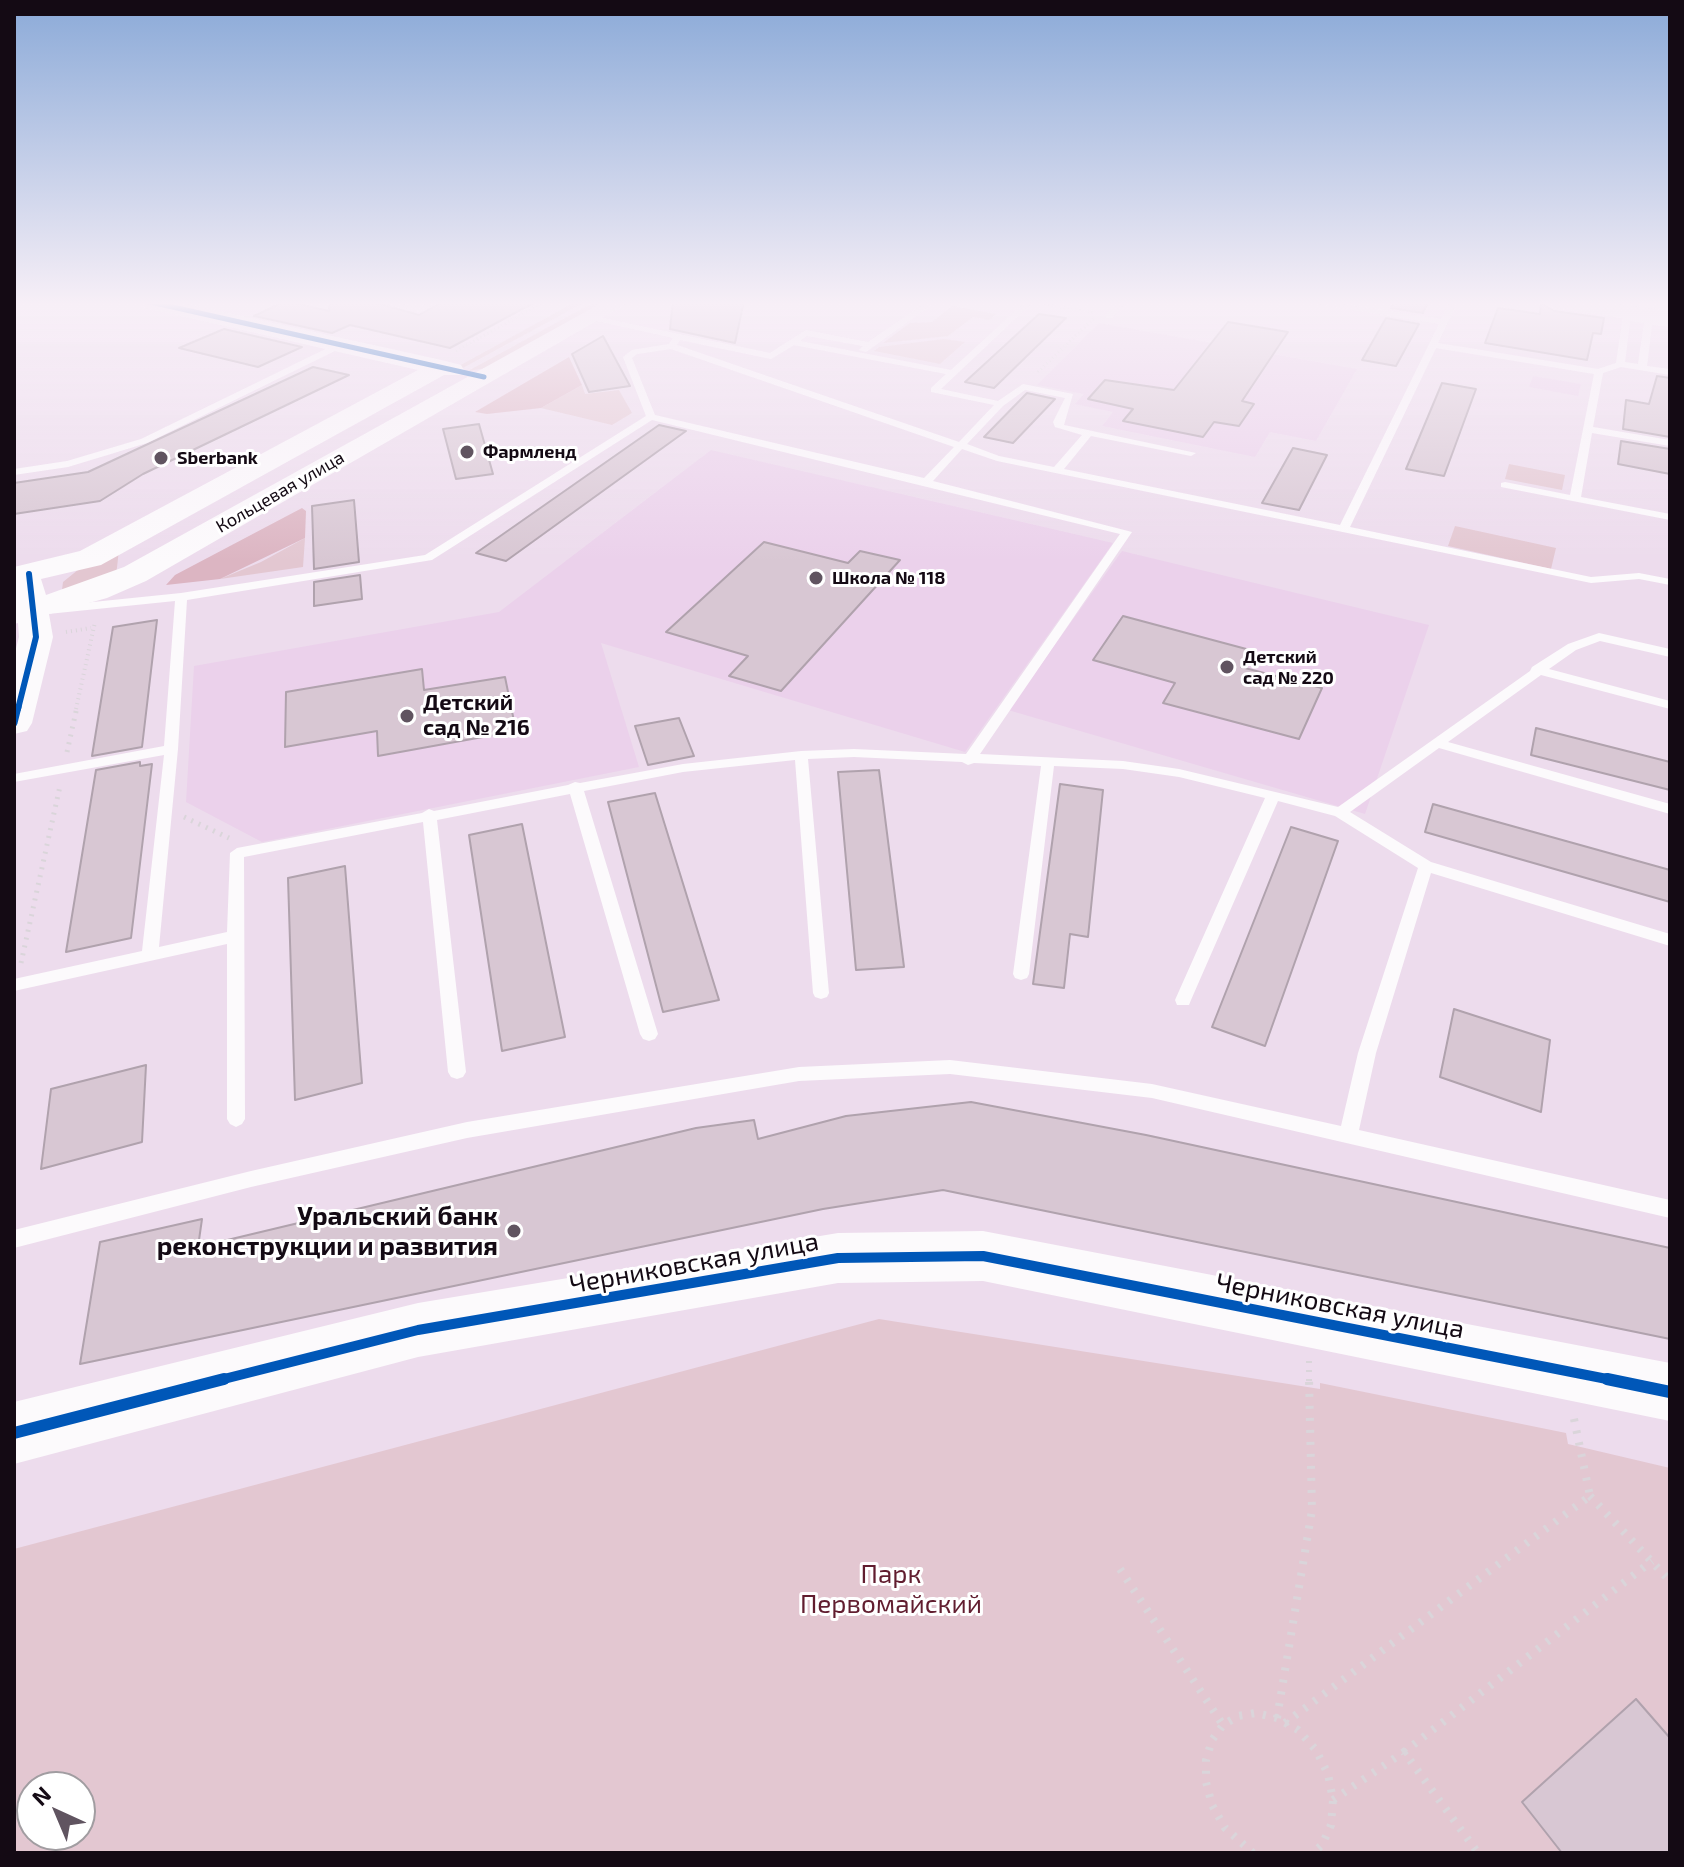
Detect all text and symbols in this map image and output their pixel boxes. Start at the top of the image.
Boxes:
place label: Фармленд [483,441,577,463]
marker: Фармленд [458,443,476,461]
place label: Sberbank [177,447,258,469]
street label: Кольцевая улица [212,447,348,537]
marker: Sberbank [152,449,170,467]
place label: Школа № 118 [832,567,946,589]
marker: Школа № 118 [807,569,825,587]
place label: Детский сад № 220 [1243,646,1334,688]
marker: Детский сад № 220 [1218,658,1236,676]
place label: Детский сад № 216 [423,690,530,742]
marker: Детский сад № 216 [398,707,416,725]
place label: Уральский банк реконструкции и развития [157,1200,498,1262]
marker: Уральский банк реконструкции и развития [505,1222,523,1240]
street label: Черниковская улица [567,1226,821,1300]
street label: Черниковская улица [1213,1267,1467,1345]
park label: Парк Первомайский [800,1558,982,1620]
north arrow [16,1771,96,1851]
text: N [26,1780,55,1810]

